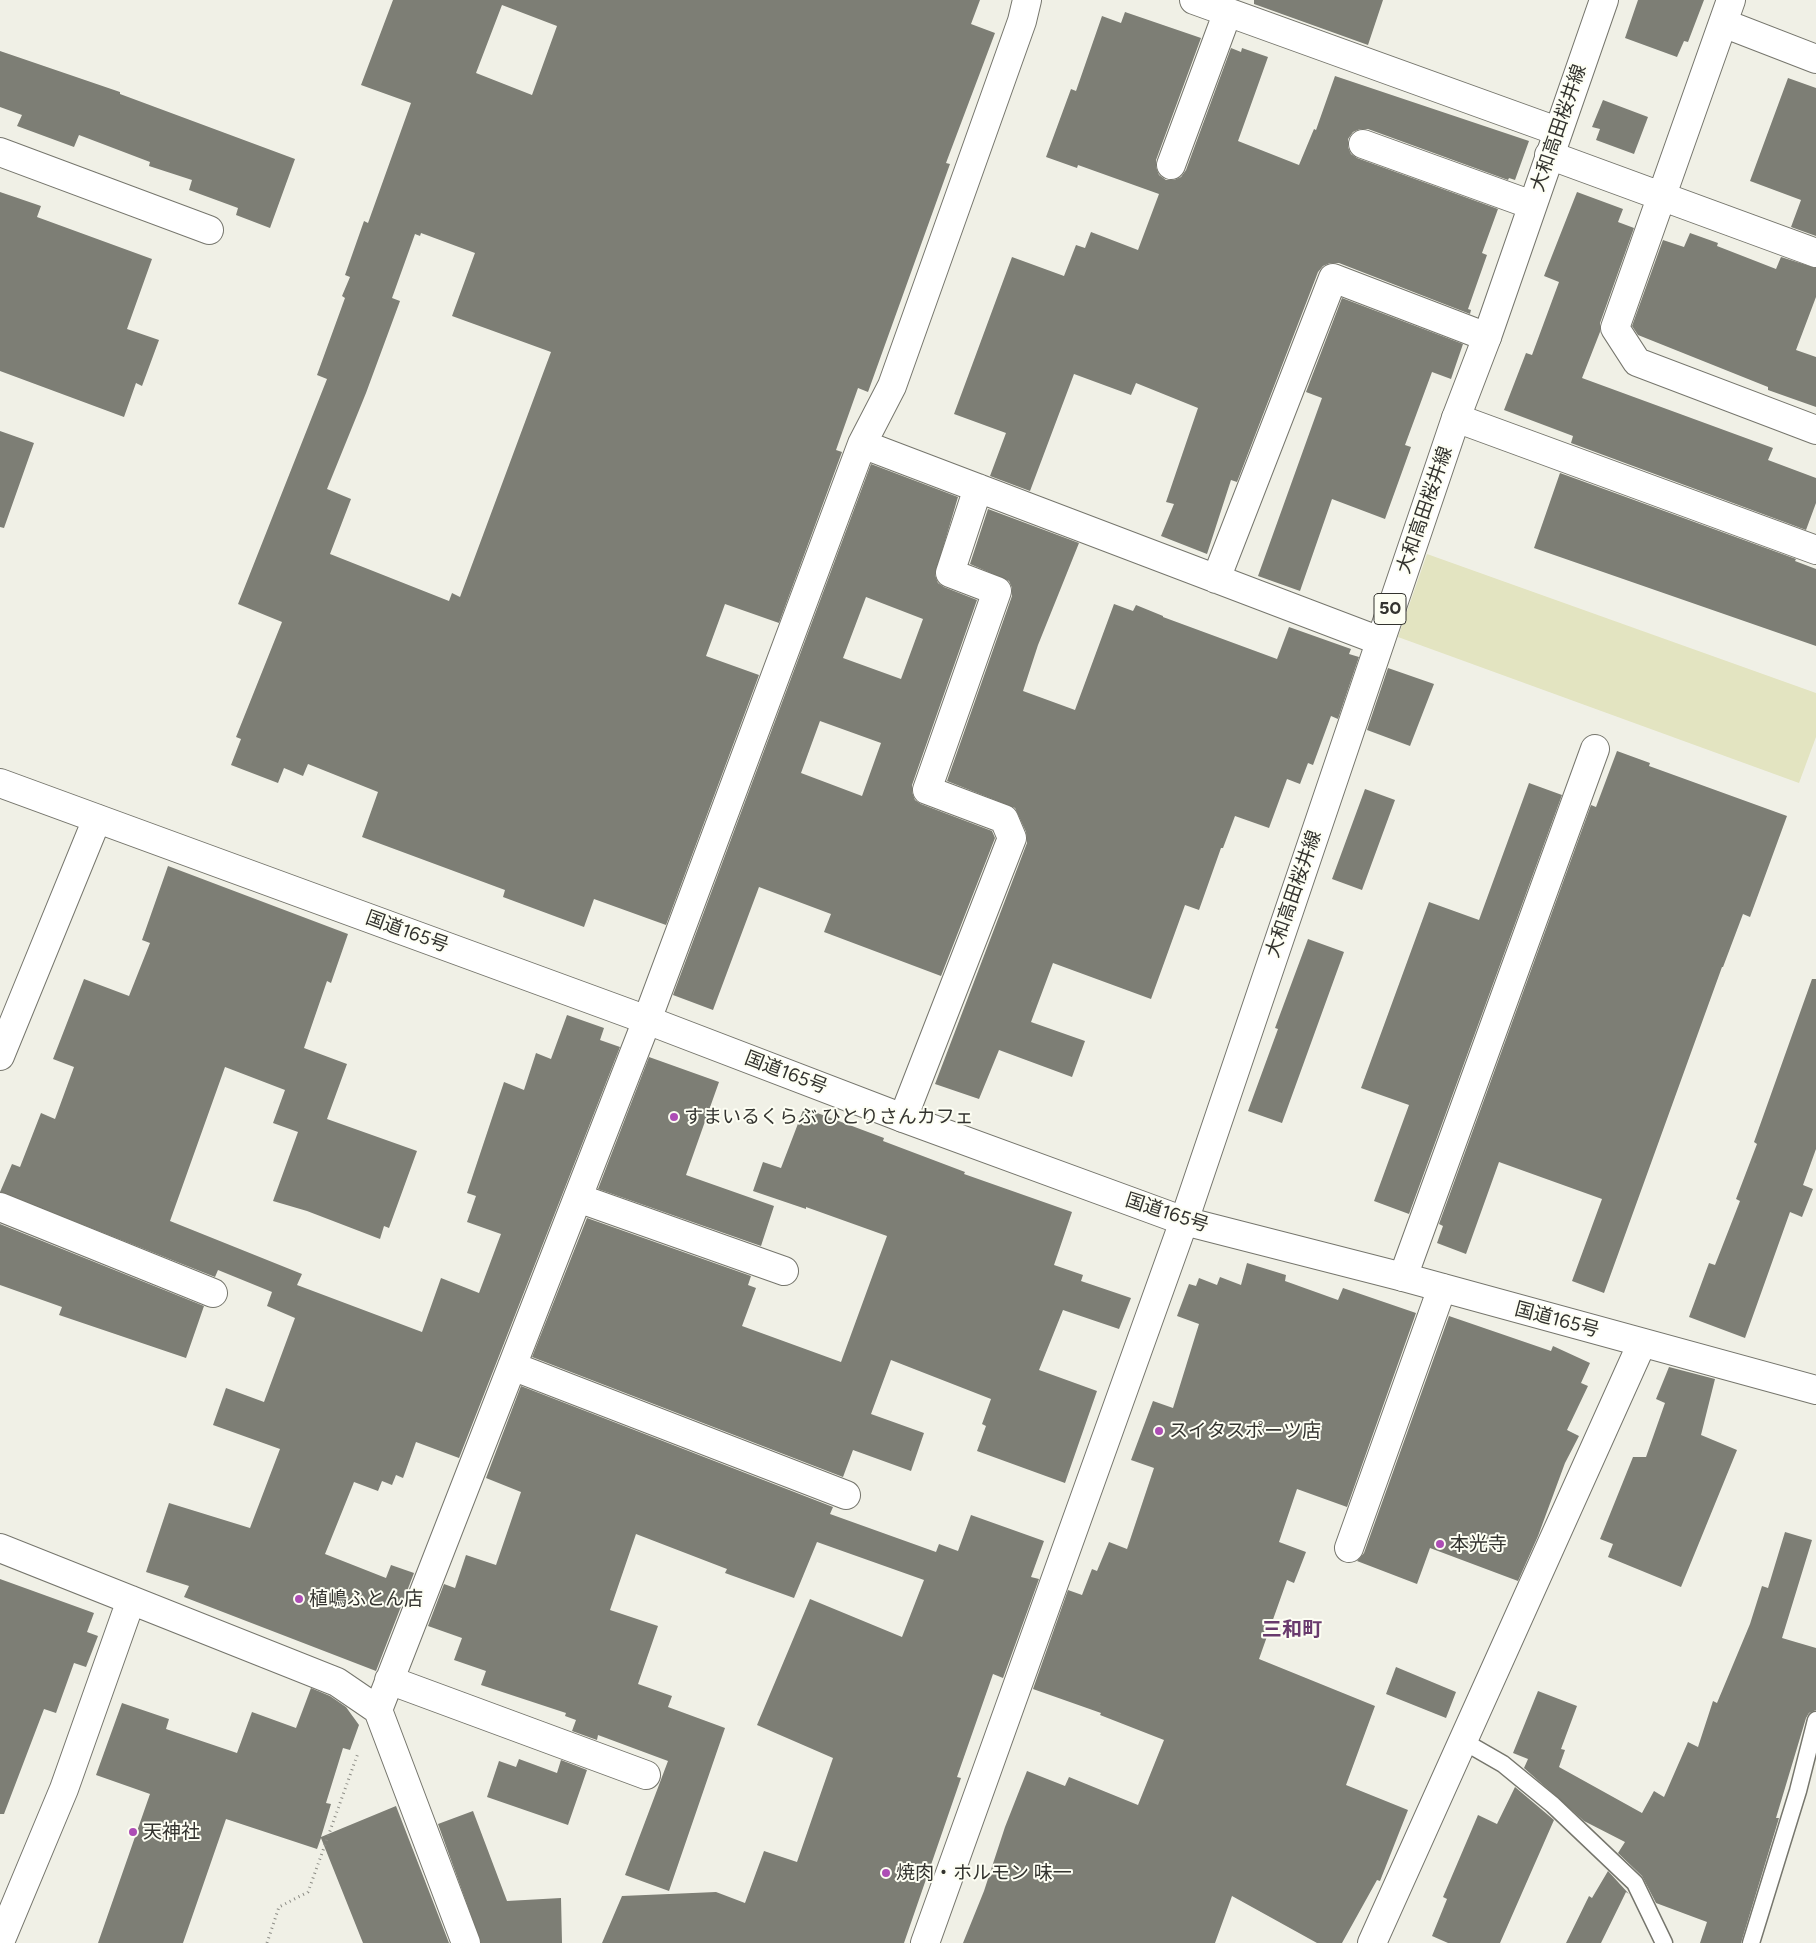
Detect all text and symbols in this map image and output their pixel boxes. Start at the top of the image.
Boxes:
street label: 大和高田桜井線 [1527,61,1591,195]
street label: 大和高田桜井線 [1393,443,1457,577]
road number: 50 [1374,594,1406,624]
street label: 大和高田桜井線 [1262,827,1326,961]
street label: 国道165号 [362,906,452,958]
street label: 国道165号 [742,1047,830,1099]
place label: すまいるくらぶ ひとりさんカフェ [684,1106,974,1128]
marker: すまいるくらぶ ひとりさんカフェ [668,1111,680,1123]
street label: 国道165号 [1122,1189,1212,1237]
street label: 国道165号 [1512,1298,1602,1342]
place label: スイタスポーツ店 [1169,1420,1321,1442]
marker: スイタスポーツ店 [1153,1425,1165,1437]
place label: 本光寺 [1450,1533,1507,1555]
marker: 本光寺 [1434,1538,1446,1550]
place label: 植嶋ふとん店 [309,1588,423,1610]
marker: 植嶋ふとん店 [293,1593,305,1605]
district label: 三和町 [1262,1618,1322,1642]
place label: 天神社 [143,1821,200,1843]
marker: 天神社 [127,1826,139,1838]
place label: 焼肉・ホルモン 味一 [896,1862,1072,1884]
marker: 焼肉・ホルモン 味一 [880,1867,892,1879]

